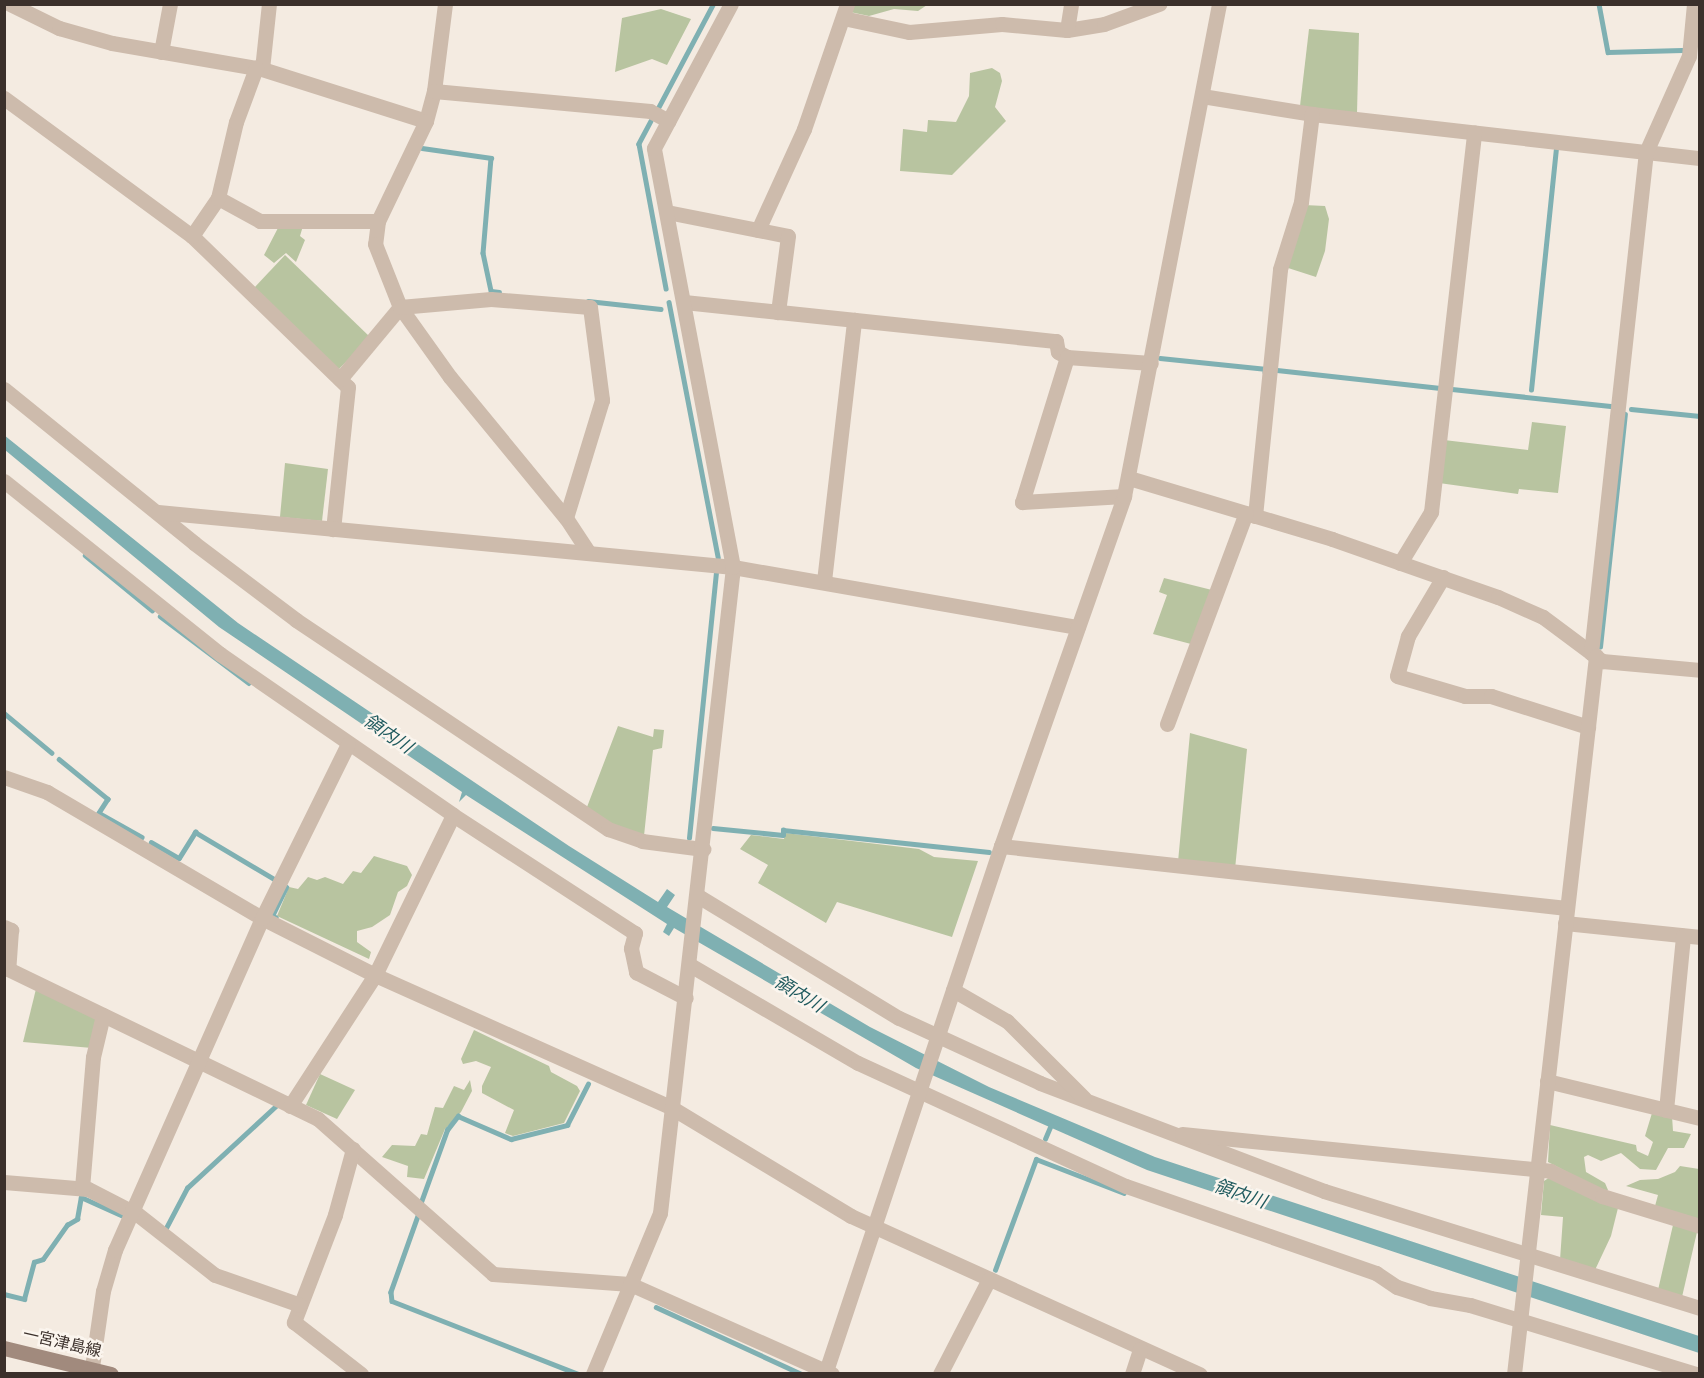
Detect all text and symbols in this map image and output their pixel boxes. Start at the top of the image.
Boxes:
water label: 領内川 [360,710,416,758]
water label: 領内川 [770,971,828,1017]
water label: 領内川 [1211,1175,1269,1213]
street label: 一宮津島線 [21,1325,103,1361]

